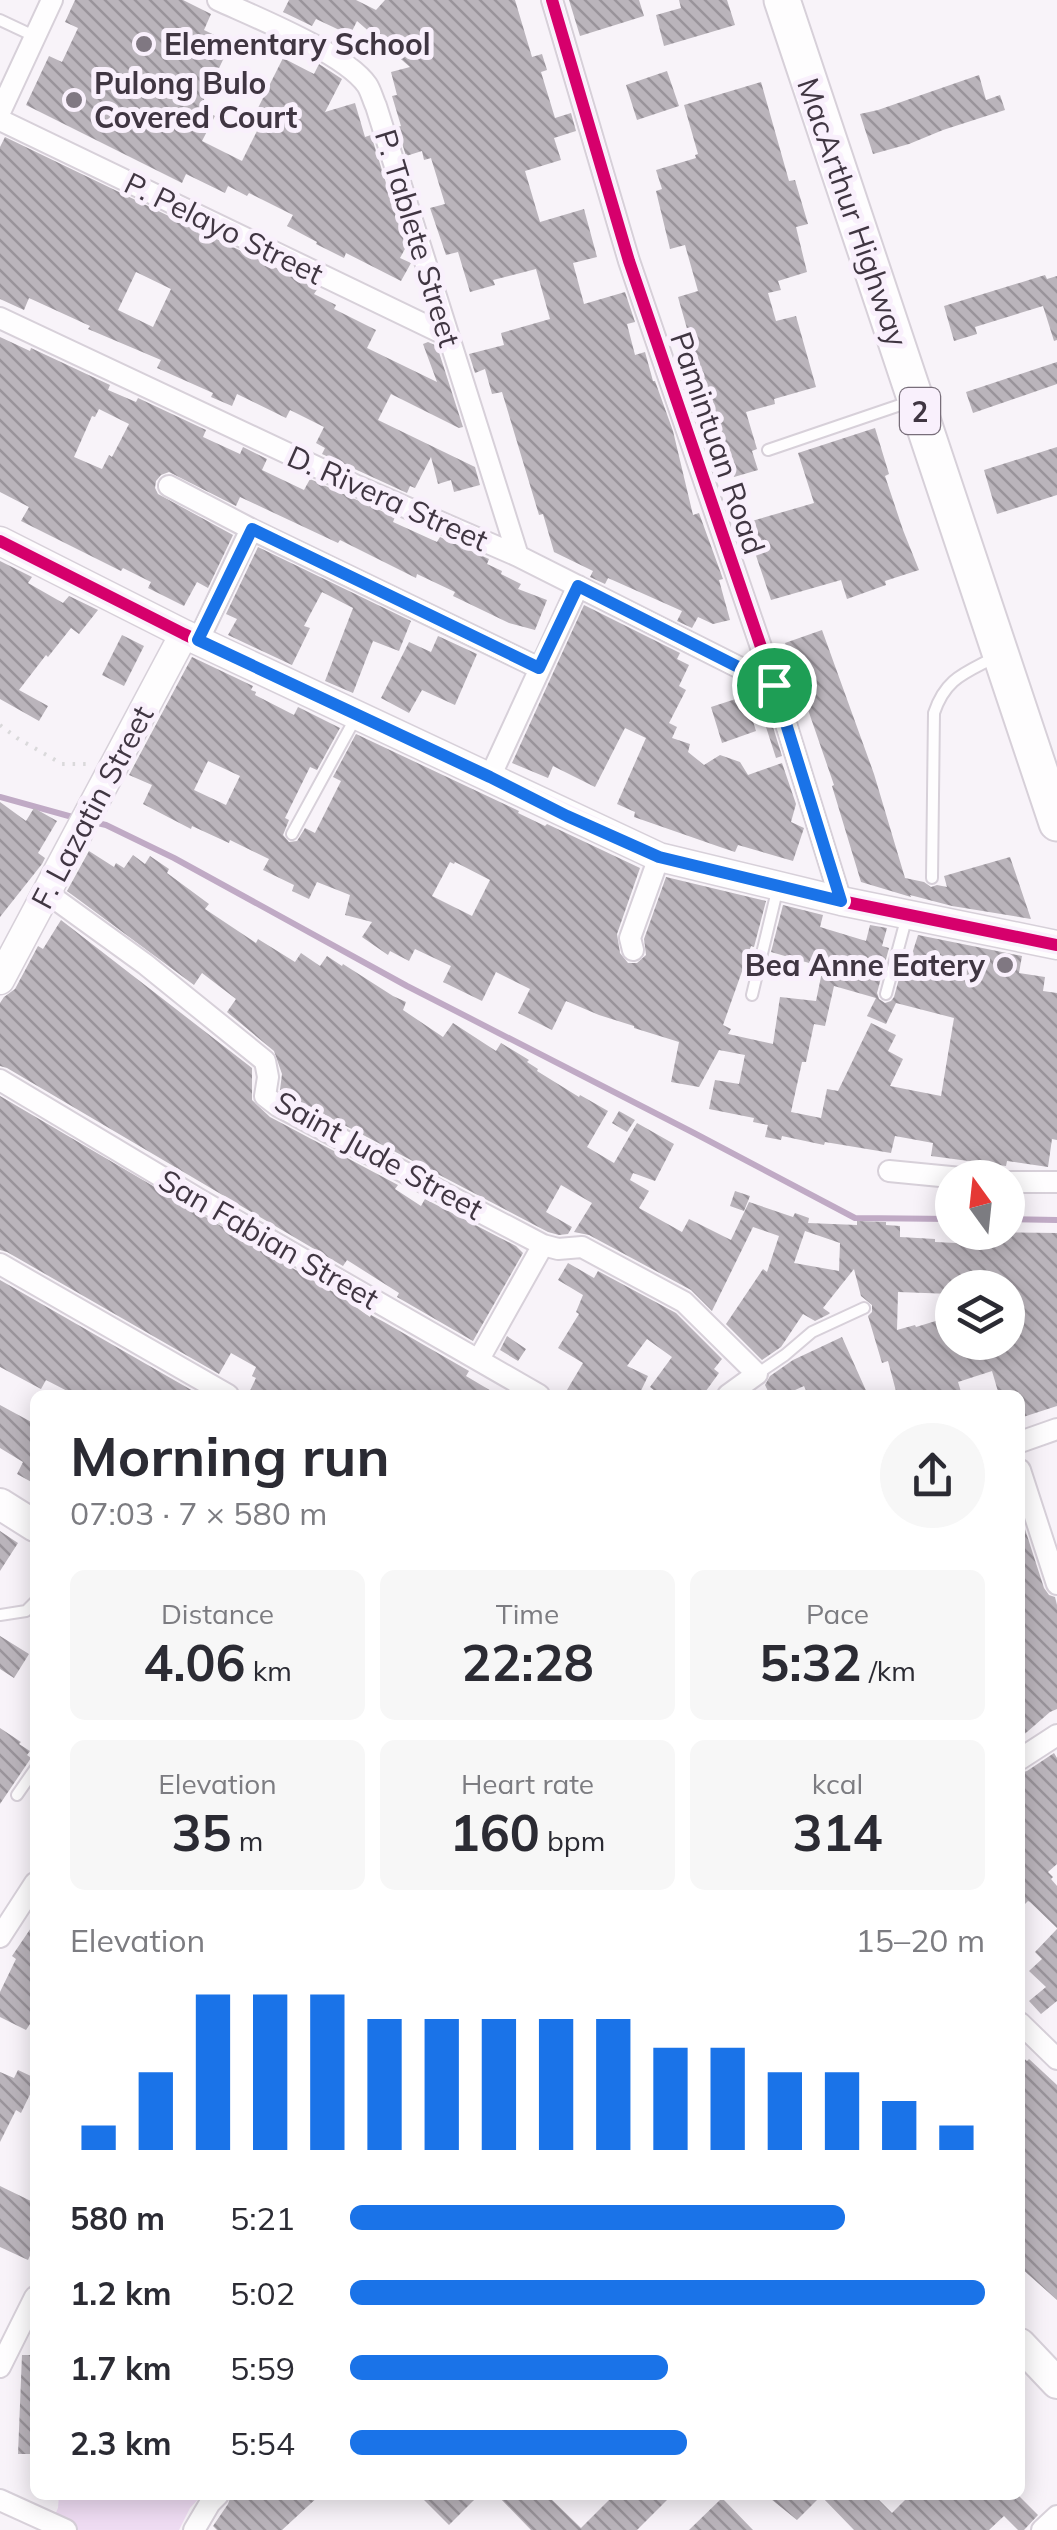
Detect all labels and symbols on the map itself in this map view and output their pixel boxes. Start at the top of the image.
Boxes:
place label: Elementary School [164,25,431,63]
marker: Elementary School [133,33,155,55]
place label: Pulong Bulo Covered Court [94,64,297,136]
street label: MacArthur Highway [789,73,917,351]
marker: Pulong Bulo Covered Court [63,89,85,111]
street label: P. Tablete Street [367,125,469,351]
street label: P. Pelayo Street [118,163,330,293]
street label: Pamintuan Road [662,327,774,559]
road number: 2 [900,388,940,434]
street label: D. Rivera Street [282,437,494,559]
pin [732,643,817,728]
street label: F. Lazatin Street [23,699,161,915]
place label: Bea Anne Eatery [745,946,986,984]
marker: Bea Anne Eatery [994,954,1016,976]
street label: Saint Jude Street [268,1082,490,1228]
north arrow [935,1160,1025,1250]
street label: San Fabian Street [152,1161,386,1317]

